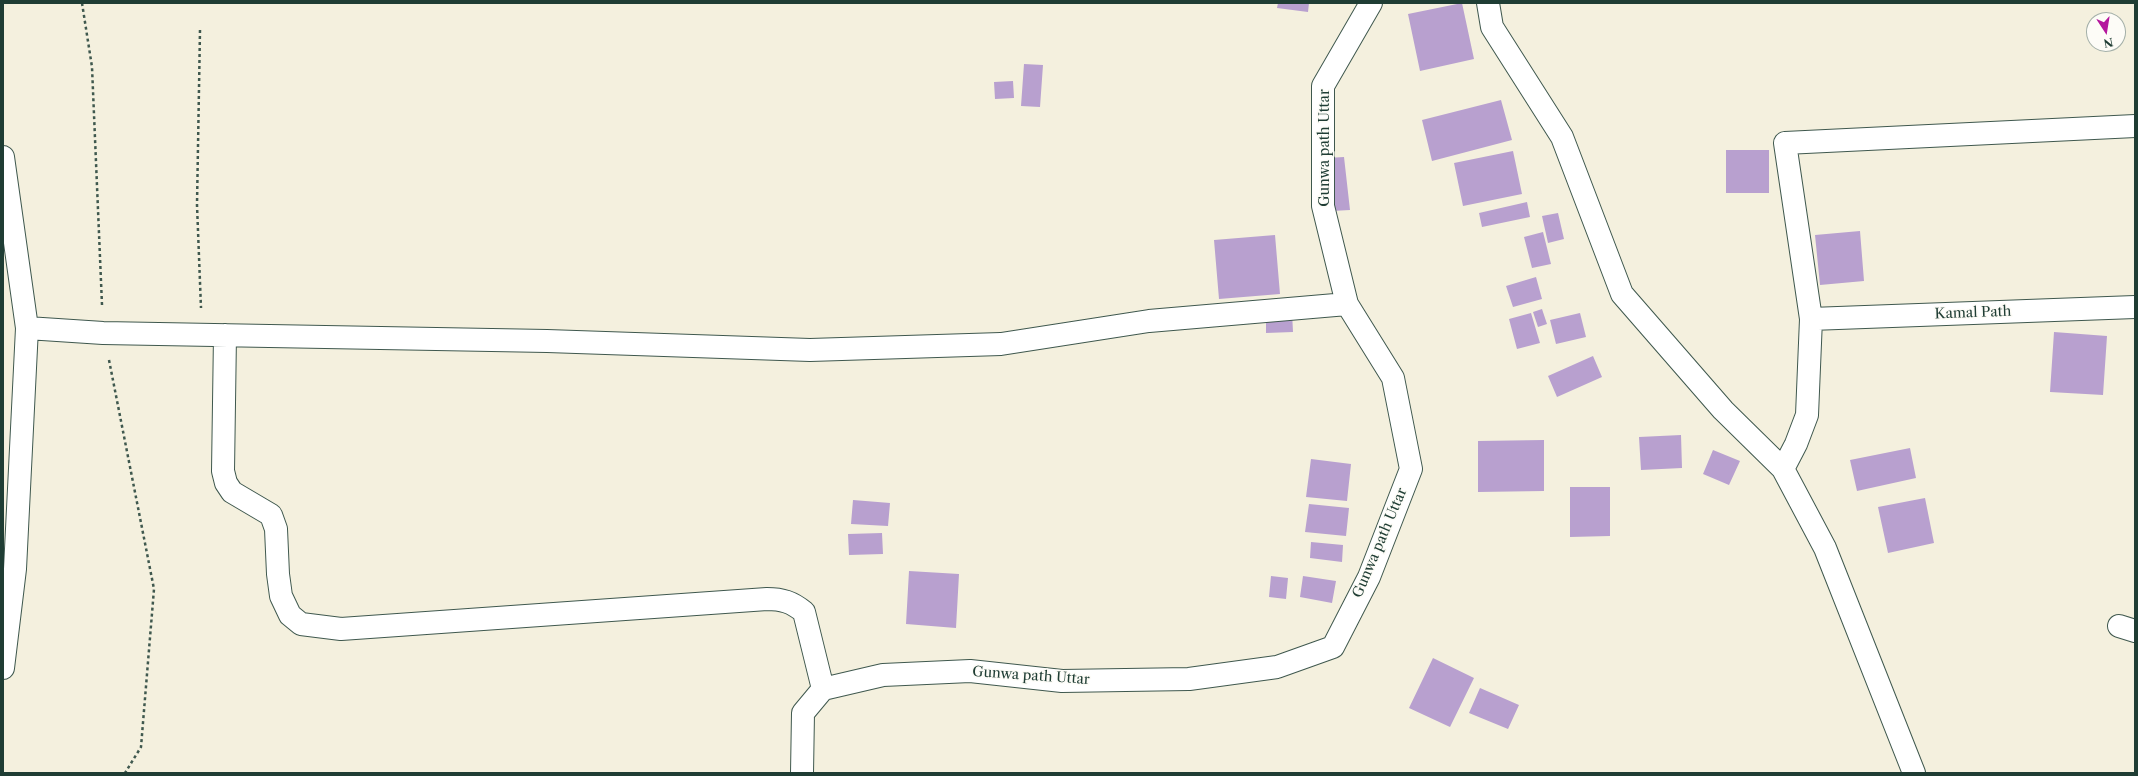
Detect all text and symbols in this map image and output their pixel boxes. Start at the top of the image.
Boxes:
north arrow [2086,12,2126,52]
text: N [2102,35,2114,51]
street label: Gunwa path Uttar [1317,89,1333,207]
street label: Kamal Path [1934,303,2012,323]
street label: Gunwa path Uttar [1349,486,1411,600]
street label: Gunwa path Uttar [972,664,1090,688]

